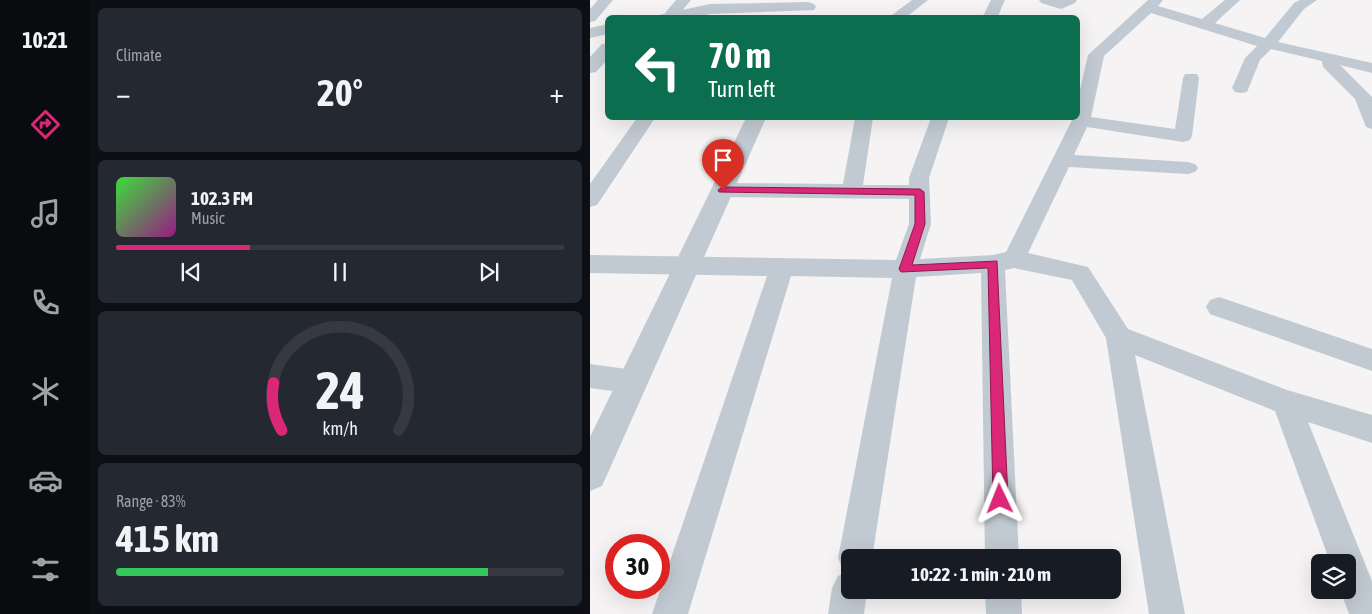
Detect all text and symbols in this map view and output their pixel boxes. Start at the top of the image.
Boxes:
text: 10:21 [22,27,68,53]
icon: left [625,35,690,100]
text: 70 m [708,35,771,75]
text: Climate [116,46,162,64]
text: 20° [317,71,363,114]
text: Turn left [708,76,775,102]
text: − [116,77,131,109]
text: + [549,77,564,109]
icon: directions [28,107,63,142]
pin [702,139,744,190]
icon: arrive [709,146,737,174]
text: 102.3 FM [191,187,253,209]
icon: music [28,196,63,231]
text: Music [191,209,225,227]
icon: previous [177,258,205,286]
icon: pause [326,258,354,286]
icon: next [475,258,503,286]
icon: phone [28,285,63,320]
text: 24 [316,360,364,420]
icon: climate [28,374,63,409]
text: km/h [322,418,358,439]
icon: car [28,463,63,498]
position arrow [973,472,1025,524]
text: Range · 83% [116,492,186,510]
text: 415 km [116,517,219,560]
speed limit sign: 30 [605,534,670,599]
icon: filters [28,552,63,587]
map controls [1311,554,1356,599]
button: layers [1311,554,1356,599]
text: 10:22 · 1 min · 210 m [911,563,1051,585]

